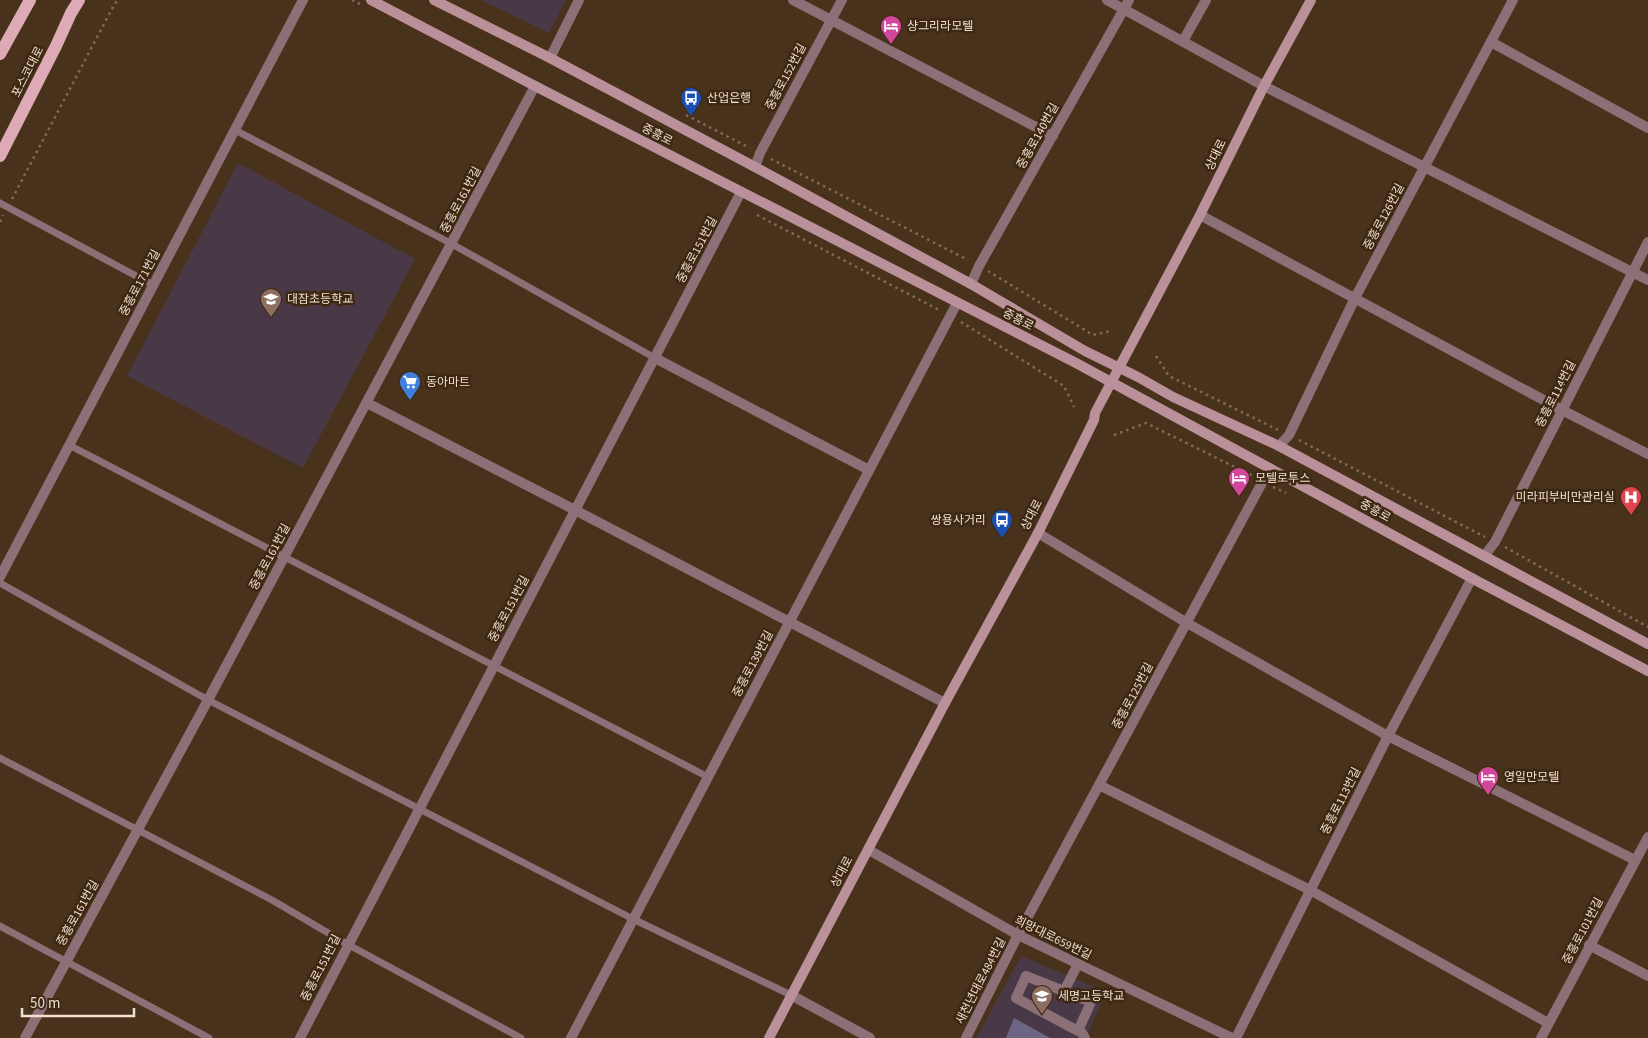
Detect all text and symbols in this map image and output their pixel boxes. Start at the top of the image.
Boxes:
hotel icon: 샹그리라모텔 [879,14,903,45]
place label: 샹그리라모텔 [907,18,973,35]
street label: 중흥로152번길 [761,41,811,113]
street label: 포스코대로 [8,44,48,100]
bus stop icon: 산업은행 [679,86,703,117]
place label: 산업은행 [707,90,751,107]
street label: 중흥로140번길 [1013,100,1063,172]
street label: 중흥로 [638,120,676,150]
street label: 상대로 [1201,136,1231,174]
street label: 중흥로161번길 [436,164,486,236]
street label: 중흥로126번길 [1359,181,1409,253]
street label: 중흥로151번길 [672,214,722,286]
street label: 중흥로171번길 [115,247,165,319]
school or university icon: 대잠초등학교 [259,287,283,318]
place label: 대잠초등학교 [287,291,353,308]
street label: 중흥로 [999,305,1037,335]
street label: 중흥로114번길 [1532,358,1580,430]
supermarket icon: 동아마트 [398,370,422,401]
place label: 동아마트 [426,374,470,391]
hotel icon: 모텔로투스 [1227,466,1251,497]
place label: 모텔로투스 [1255,470,1310,487]
hospital icon: 미라피부비만관리실 [1619,485,1643,516]
place label: 미라피부비만관리실 [1516,489,1615,506]
street label: 상대로 [1017,496,1047,534]
street label: 중흥로 [1356,496,1394,526]
bus stop icon: 쌍용사거리 [990,508,1014,539]
place label: 쌍용사거리 [931,512,986,529]
street label: 중흥로161번길 [245,521,295,593]
street label: 중흥로151번길 [484,573,534,645]
street label: 중흥로139번길 [728,628,778,700]
street label: 중흥로125번길 [1108,660,1158,732]
street label: 중흥로113번길 [1317,765,1365,837]
hotel icon: 영일만모텔 [1476,765,1500,796]
place label: 영일만모텔 [1504,769,1559,786]
street label: 상대로 [827,853,857,891]
street label: 중흥로161번길 [53,877,103,949]
street label: 중흥로101번길 [1558,895,1608,967]
street label: 희망대로659번길 [1011,912,1095,964]
street label: 중흥로151번길 [297,932,345,1004]
street label: 새천년대로484번길 [952,935,1010,1027]
school or university icon: 세명고등학교 [1030,984,1054,1015]
scale bar [22,986,135,1018]
place label: 세명고등학교 [1058,988,1124,1005]
text: 50 m [30,993,60,1014]

